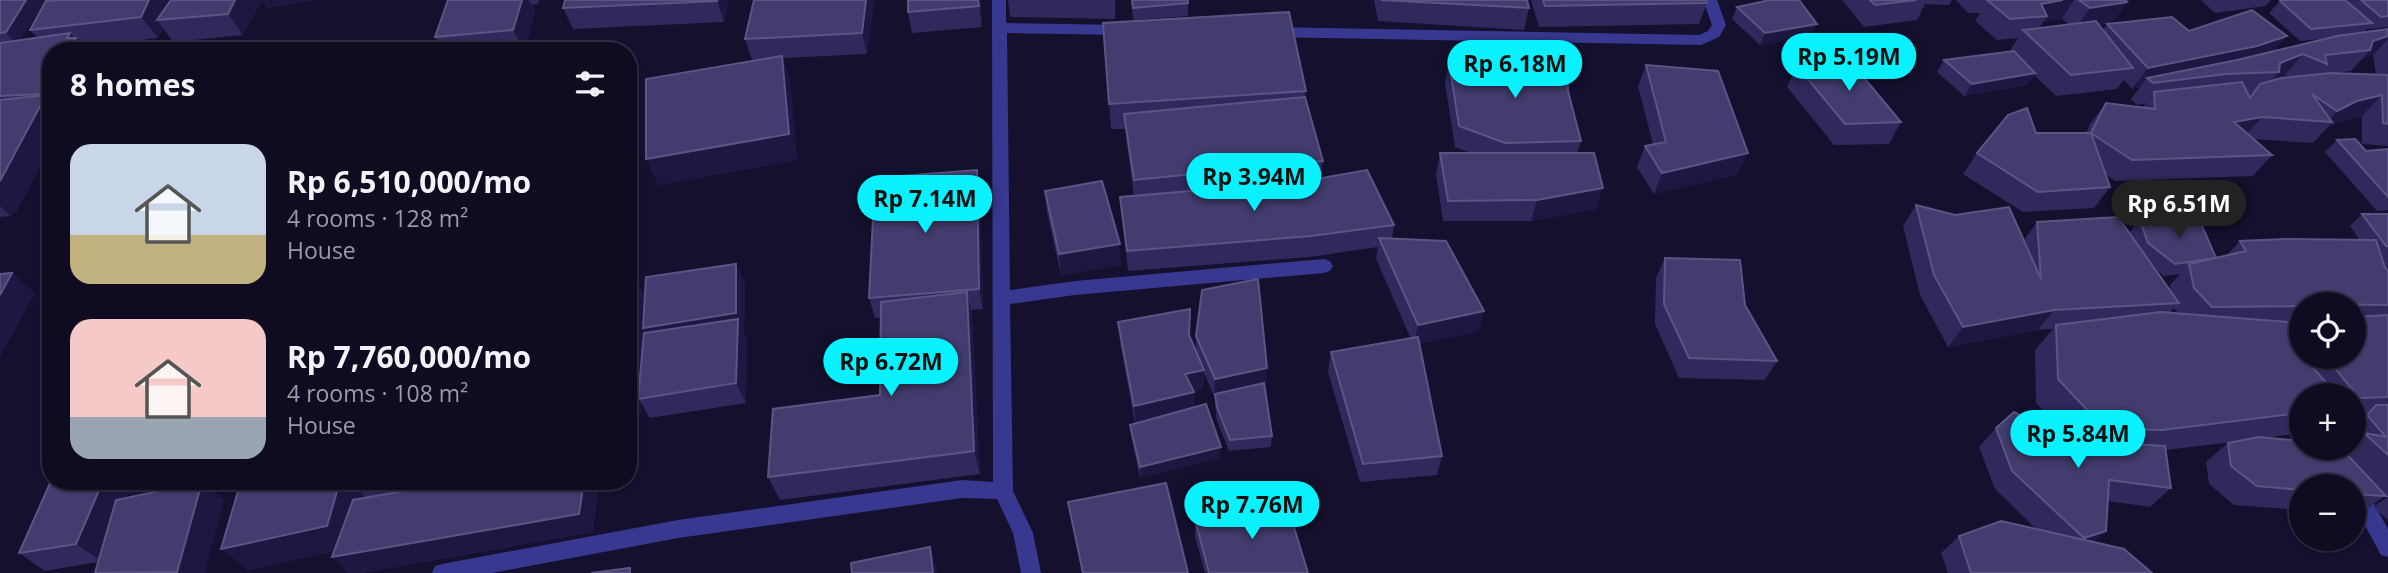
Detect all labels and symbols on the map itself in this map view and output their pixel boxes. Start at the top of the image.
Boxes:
pin: Rp 5.19M [1777,34,1921,93]
pin: Rp 6.18M [1443,41,1587,100]
pin: Rp 3.94M [1182,154,1326,213]
pin: Rp 7.14M [853,176,997,235]
pin: Rp 6.51M [2107,180,2251,240]
pin: Rp 6.72M [819,338,963,398]
pin: Rp 5.84M [2006,410,2150,470]
pin: Rp 7.76M [1180,482,1324,541]

